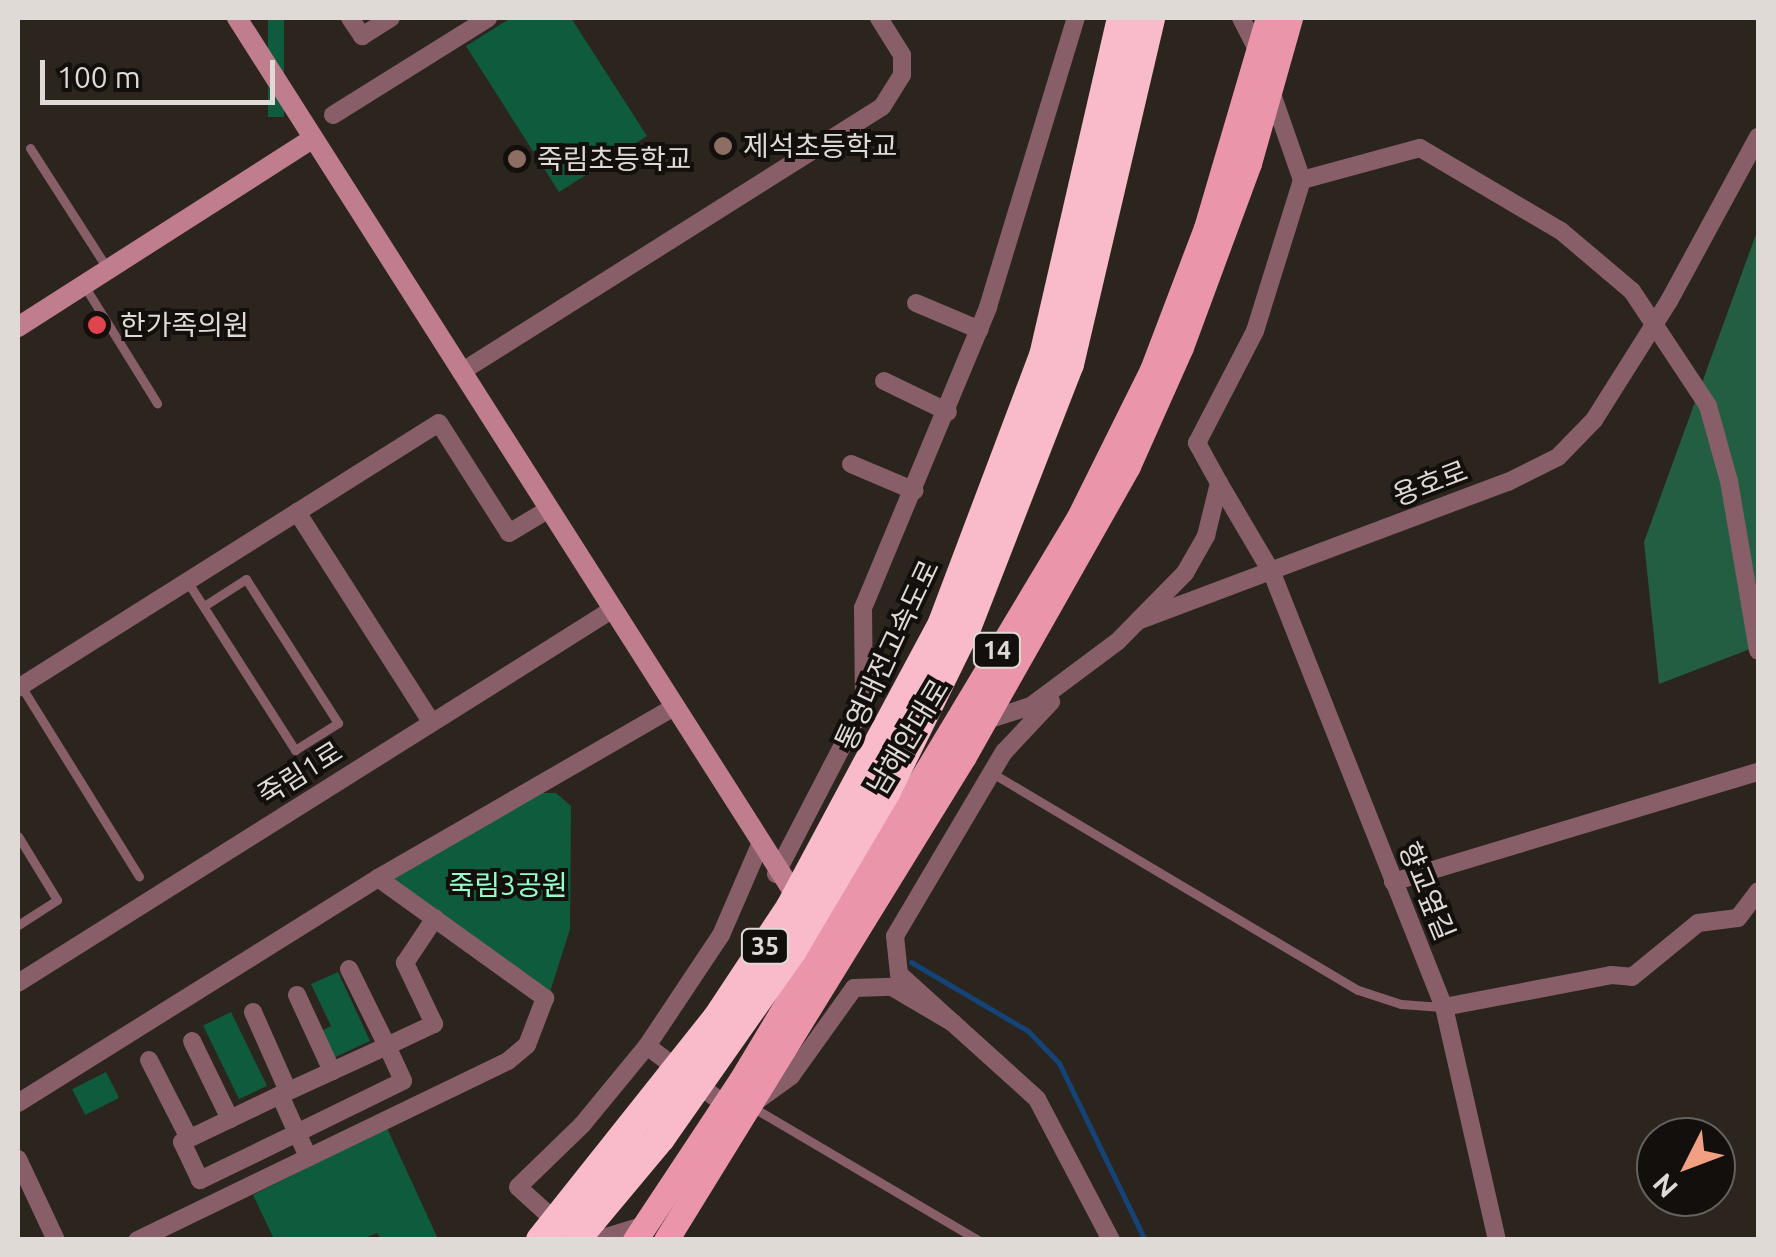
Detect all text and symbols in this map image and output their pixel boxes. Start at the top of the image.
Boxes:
scale bar [45,40,280,102]
text: 100 m [57,60,141,94]
place label: 제석초등학교 [743,129,898,163]
marker: 제석초등학교 [712,135,734,157]
place label: 죽림초등학교 [537,142,692,176]
marker: 죽림초등학교 [506,148,528,170]
place label: 한가족의원 [120,308,249,342]
marker: 한가족의원 [84,312,110,338]
street label: 용호로 [1388,453,1472,513]
street label: 통영대전고속도로 [828,555,946,755]
road number: 14 [972,630,1022,670]
street label: 남해안대로 [860,673,956,801]
street label: 죽림1로 [252,734,348,812]
street label: 향교옆길 [1392,837,1462,945]
park label: 죽림3공원 [449,868,567,902]
road number: 35 [740,926,790,966]
north arrow [1636,1117,1736,1217]
text: N [1646,1168,1683,1204]

